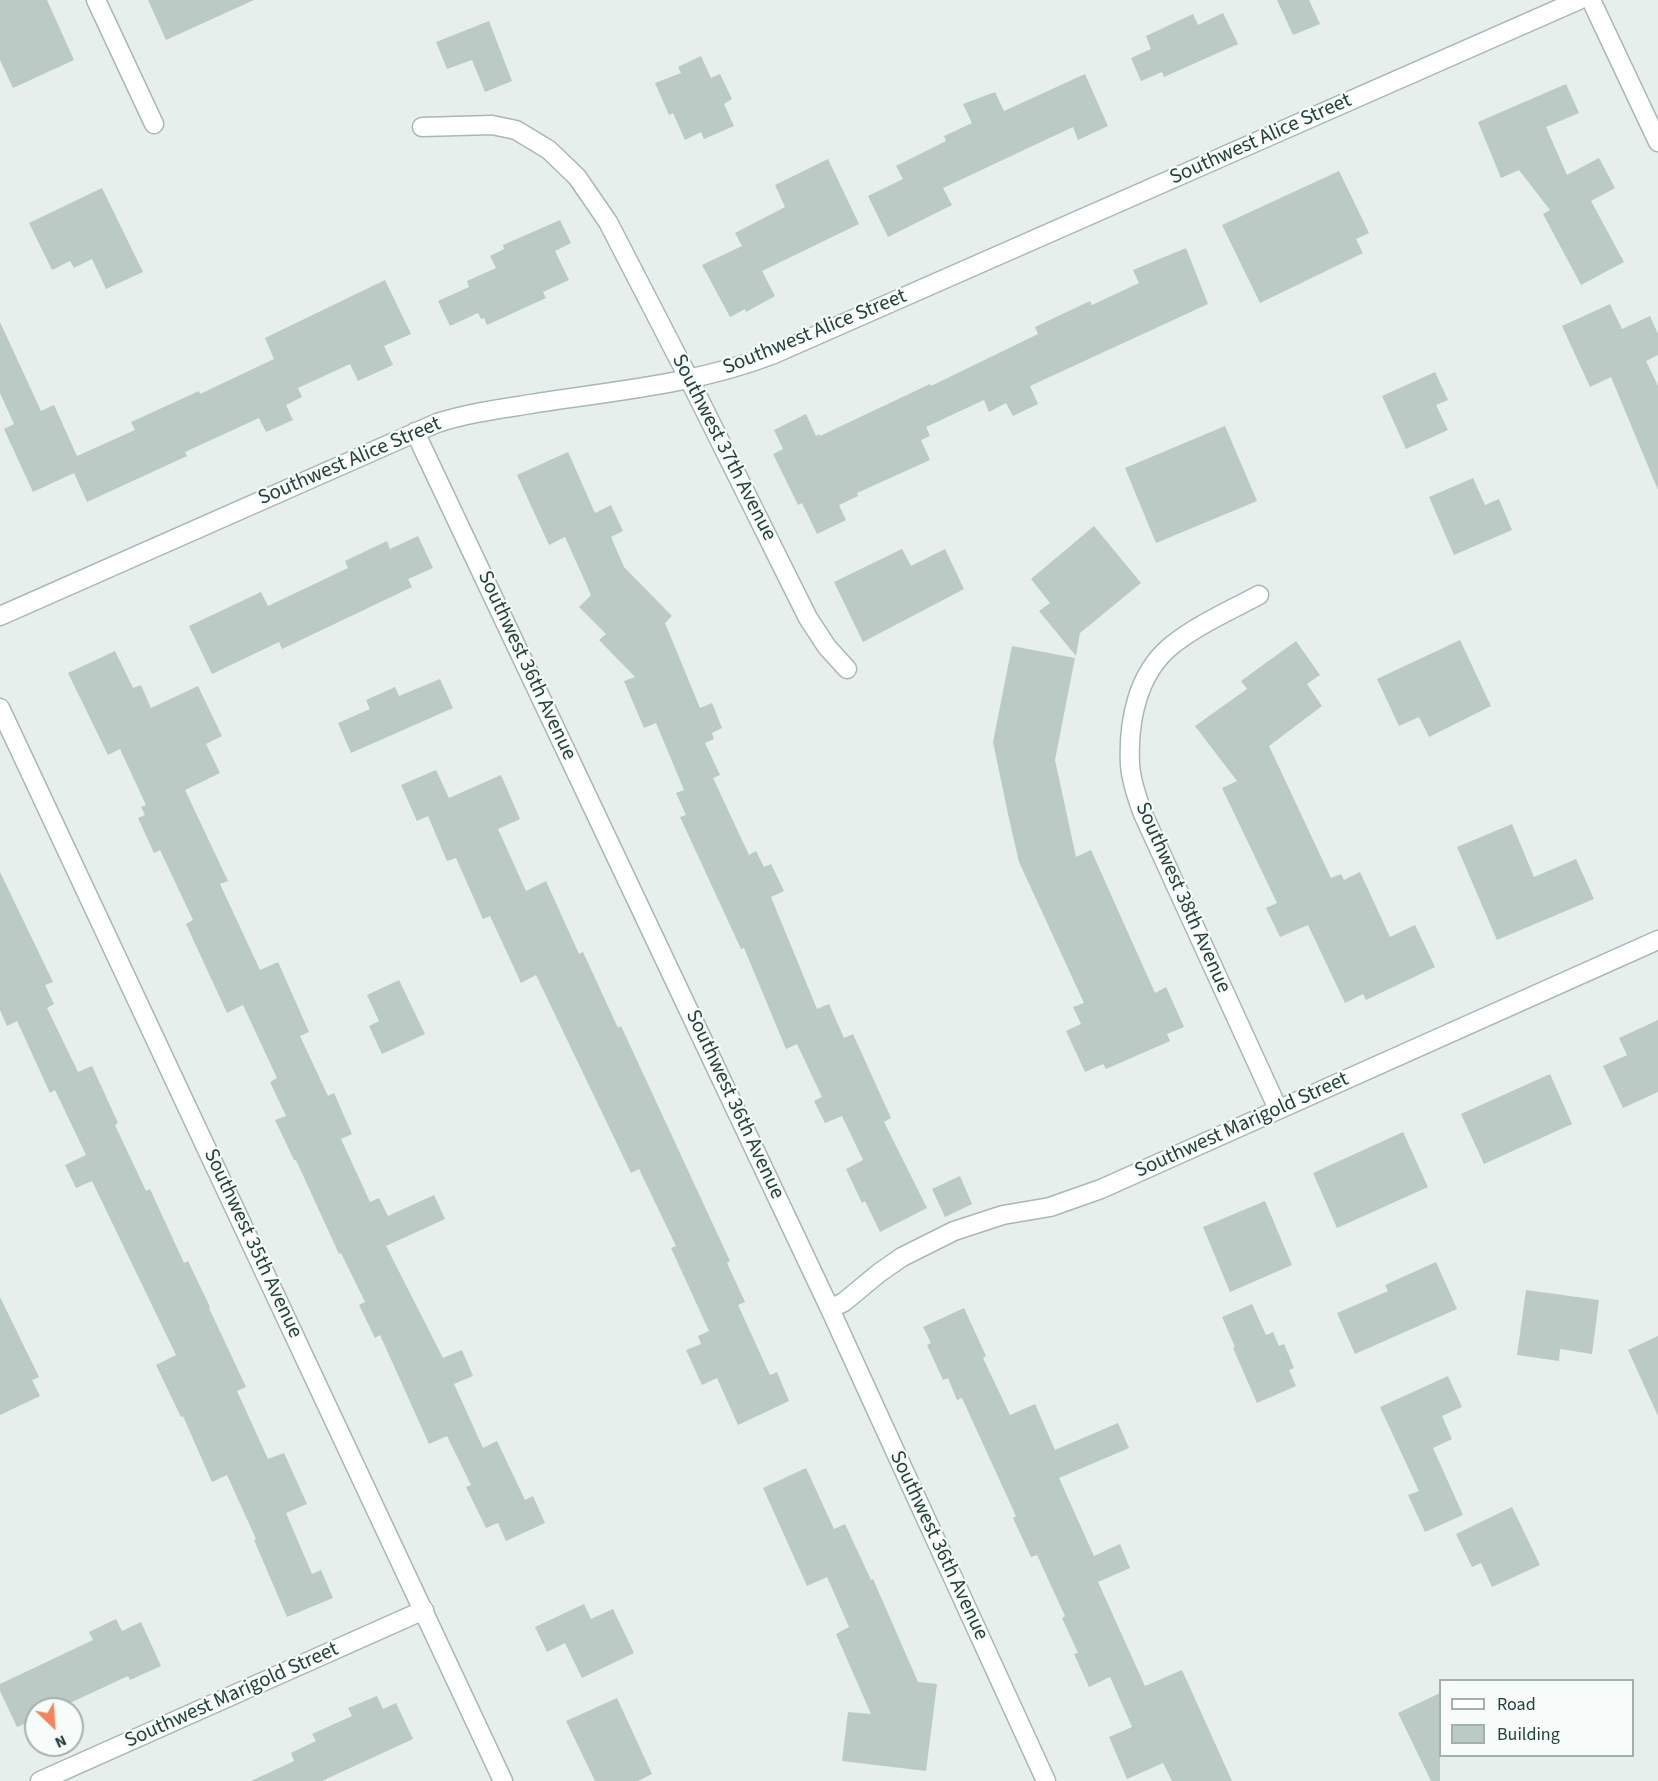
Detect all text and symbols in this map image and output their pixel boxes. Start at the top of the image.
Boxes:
street label: Southwest Alice Street [1166,89,1356,191]
street label: Southwest Alice Street [719,285,911,381]
street label: Southwest 37th Avenue [665,351,781,545]
street label: Southwest Alice Street [255,412,445,512]
street label: Southwest 36th Avenue [471,567,581,765]
street label: Southwest 38th Avenue [1129,799,1235,997]
street label: Southwest 36th Avenue [679,1006,789,1204]
street label: Southwest Marigold Street [1131,1067,1353,1185]
street label: Southwest 35th Avenue [197,1145,307,1343]
street label: Southwest 36th Avenue [883,1447,993,1645]
street label: Southwest Marigold Street [121,1637,343,1755]
legend [1439,1679,1634,1757]
text: Road [1497,1692,1536,1717]
north arrow [24,1697,84,1757]
text: Building [1497,1722,1560,1747]
text: N [51,1729,70,1754]

